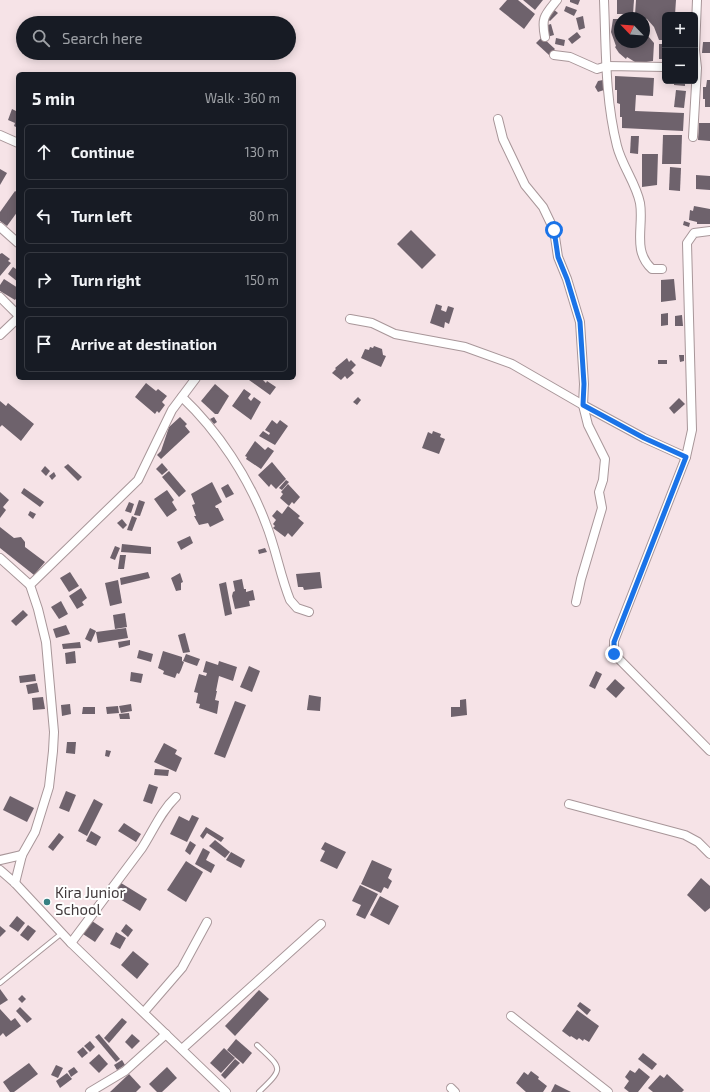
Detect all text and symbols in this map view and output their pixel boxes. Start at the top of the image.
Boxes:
north arrow [614,12,650,48]
map controls [662,12,698,84]
button: + [662,12,698,48]
search box [16,16,296,60]
icon: search [30,27,52,49]
text: Search here [62,29,143,47]
button: − [662,48,698,84]
text: 5 min [32,88,75,108]
text: Walk · 360 m [205,90,280,106]
icon: ahead [33,141,55,163]
text: Continue [71,143,134,161]
text: 130 m [244,144,279,160]
icon: left [33,205,55,227]
text: Turn left [71,207,132,225]
text: 80 m [249,208,279,224]
route start [545,221,563,239]
icon: right [33,269,55,291]
text: Turn right [71,271,141,289]
text: 150 m [245,272,279,288]
icon: arrive [33,333,55,355]
text: Arrive at destination [71,335,217,353]
route end [605,645,623,663]
place label: Kira Junior School [55,883,126,918]
marker: Kira Junior School [42,897,52,907]

